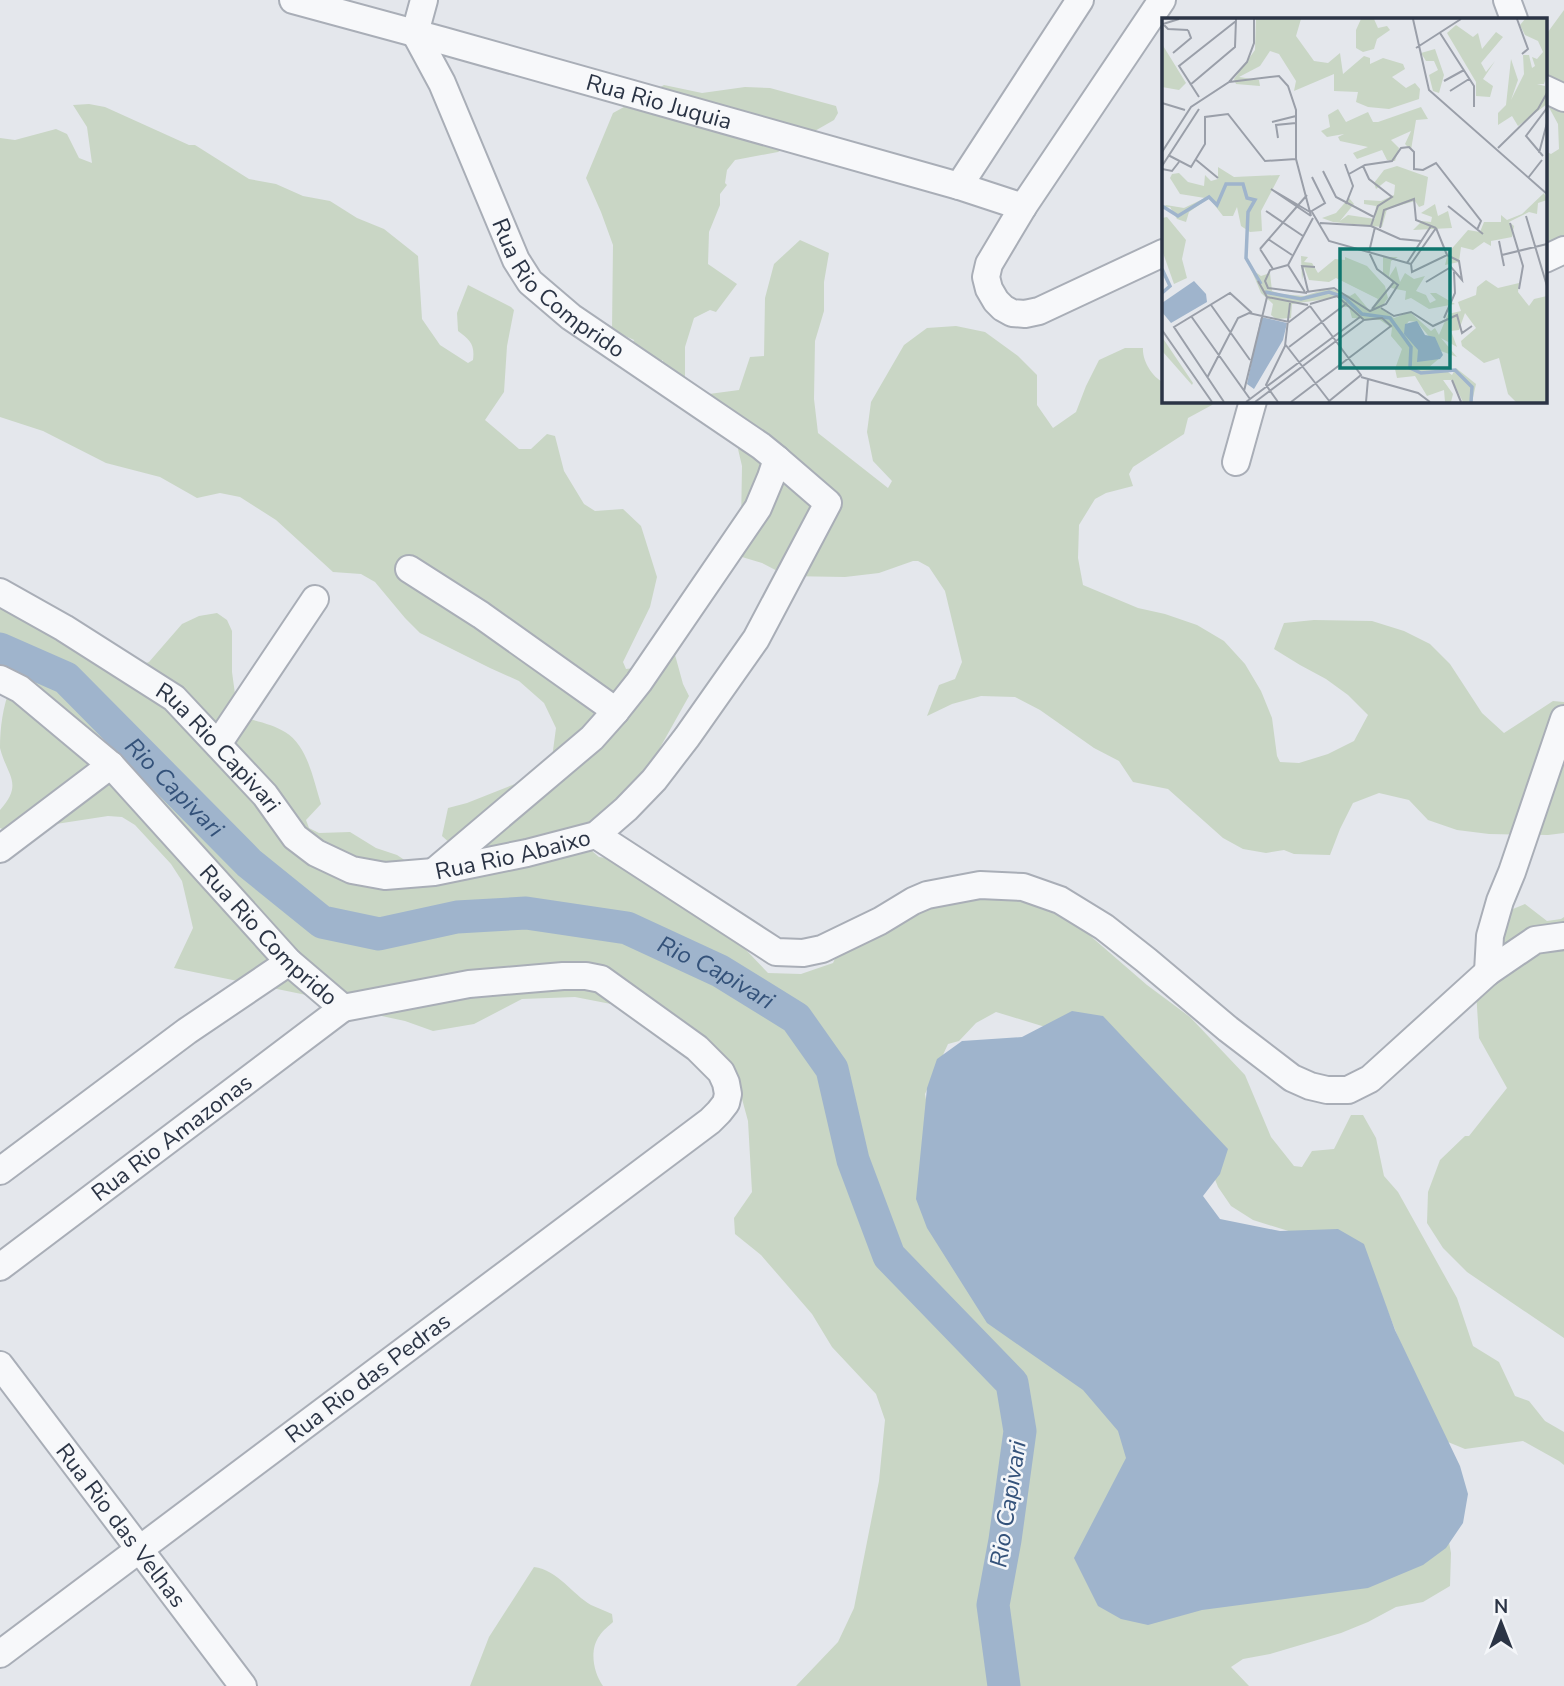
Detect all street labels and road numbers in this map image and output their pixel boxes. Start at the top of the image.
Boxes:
street label: Rua Rio Juquia [583,66,736,137]
street label: Rua Rio Comprido [485,213,631,365]
street label: Rua Rio Capivari [145,680,283,820]
street label: Rua Rio Abaixo [432,822,594,887]
street label: Rua Rio Comprido [193,858,345,1013]
street label: Rua Rio Amazonas [85,1067,258,1208]
street label: Rua Rio das Pedras [279,1306,457,1450]
street label: Rua Rio das Velhas [49,1437,194,1614]

